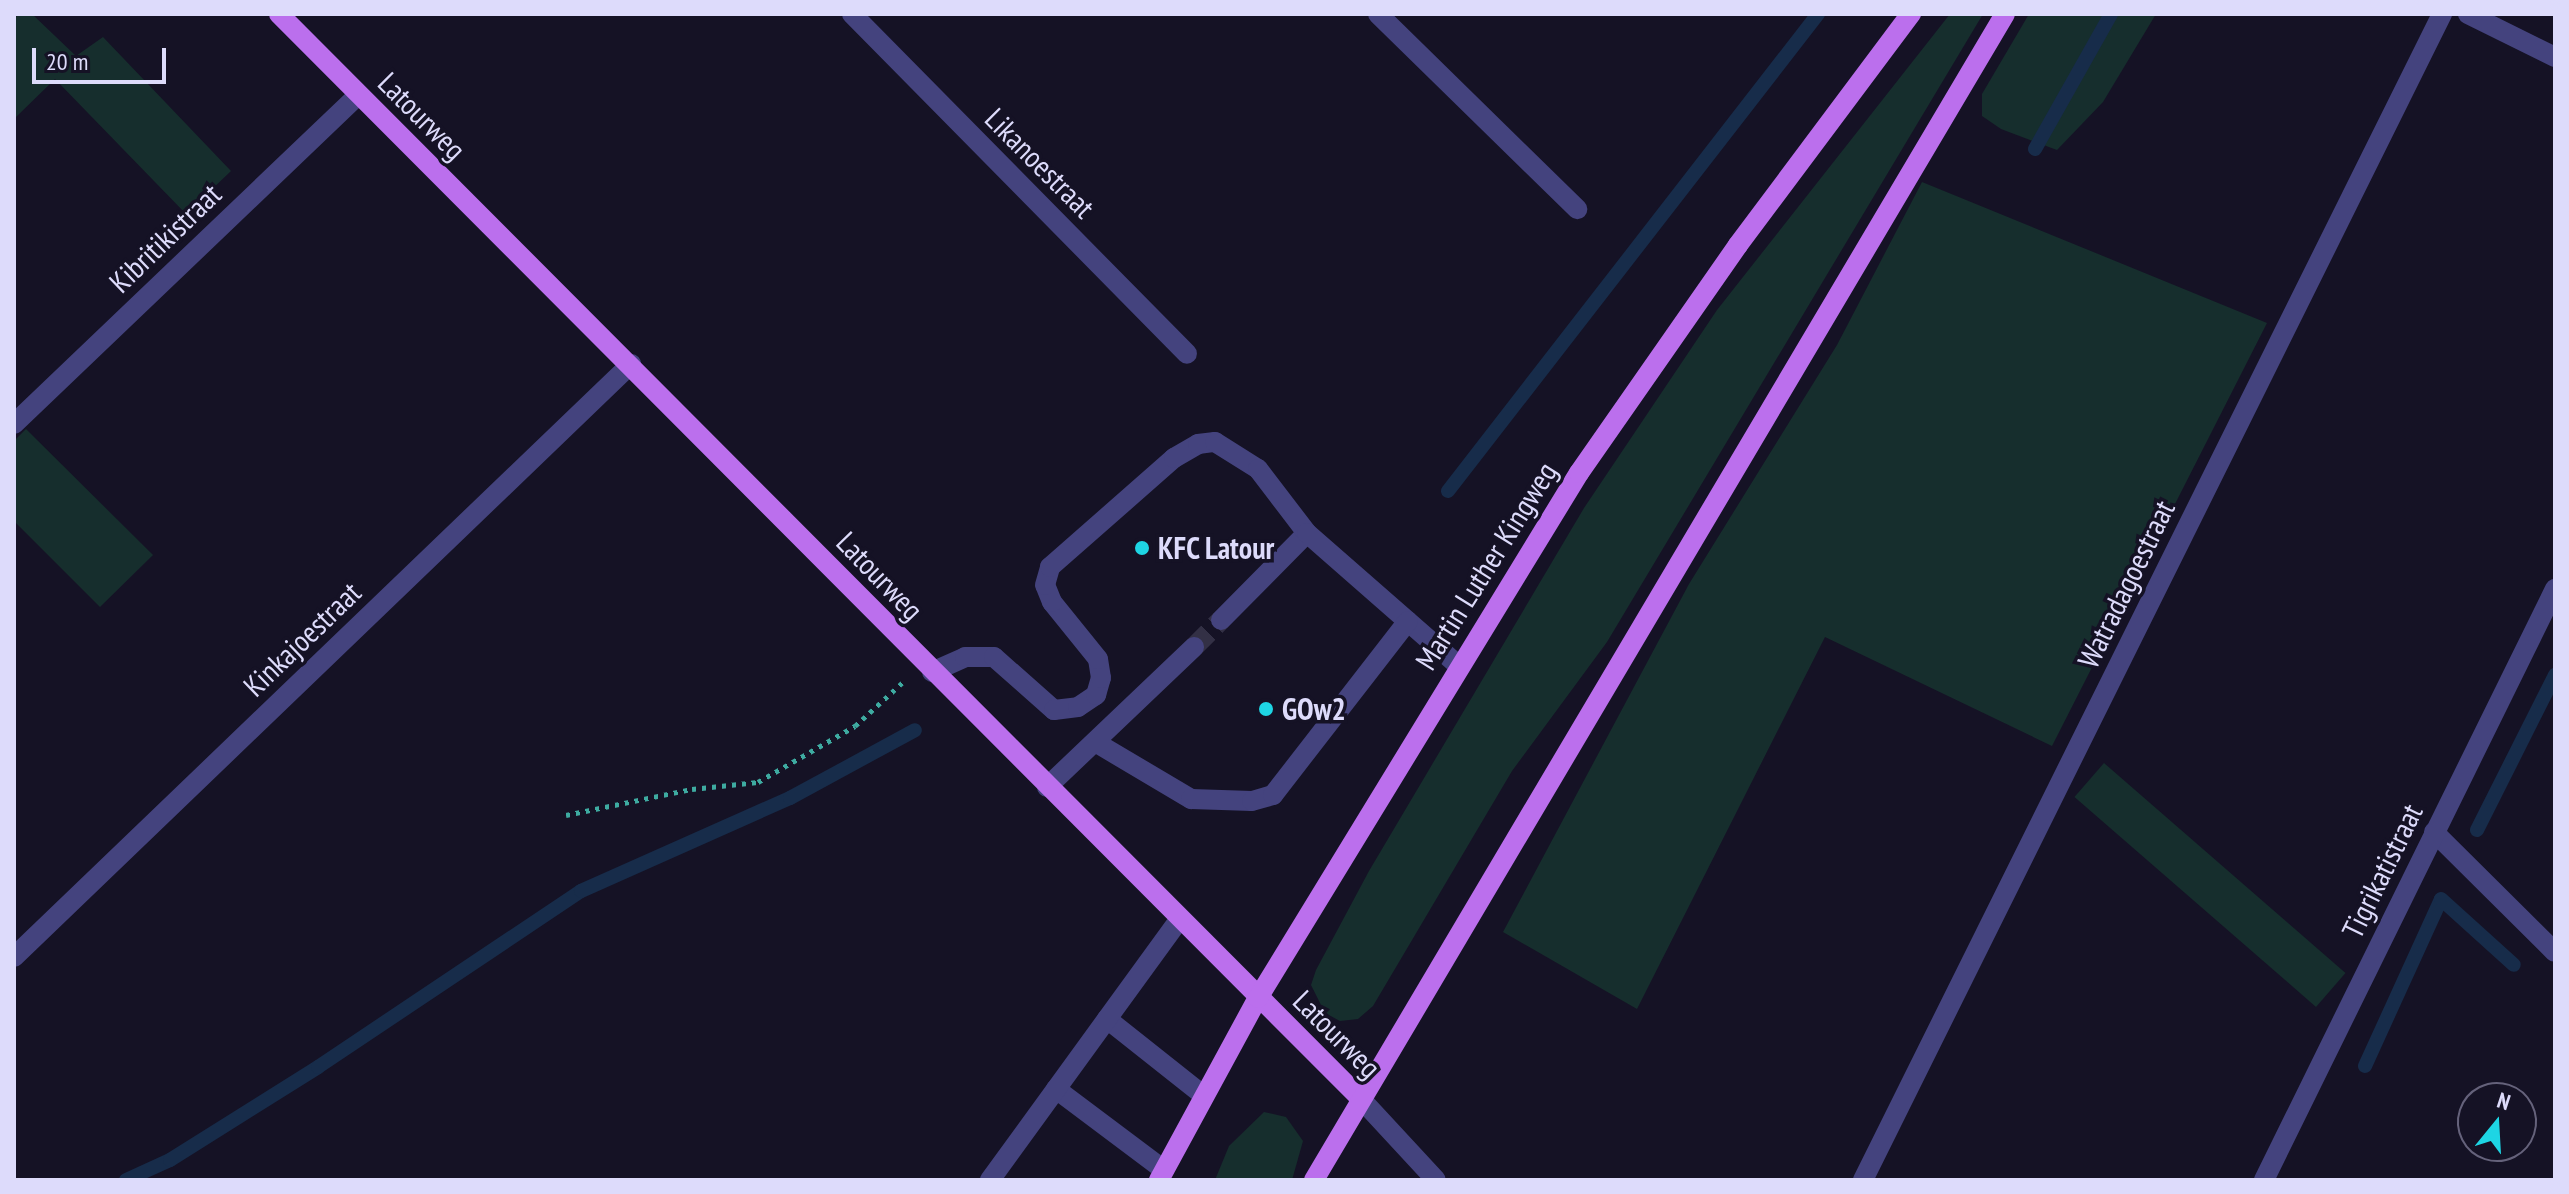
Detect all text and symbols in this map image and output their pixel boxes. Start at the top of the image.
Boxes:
scale bar [36,32,170,82]
text: 20 m [46,46,88,77]
street label: Latourweg [371,65,473,167]
street label: Likanoestraat [978,101,1102,225]
street label: Kibritikistraat [102,176,228,300]
street label: Martin Luther Kingweg [1408,456,1564,676]
street label: Watradagoestraat [2070,494,2182,674]
street label: Latourweg [829,524,931,628]
place label: KFC Latour [1158,530,1275,566]
marker: KFC Latour [1133,539,1151,557]
street label: Kinkajoestraat [236,574,368,704]
place label: GOw2 [1282,691,1346,727]
marker: GOw2 [1257,700,1275,718]
street label: Tigrikatistraat [2334,798,2430,944]
street label: Latourweg [1286,983,1388,1085]
north arrow [2457,1082,2537,1162]
text: N [2494,1086,2514,1116]

